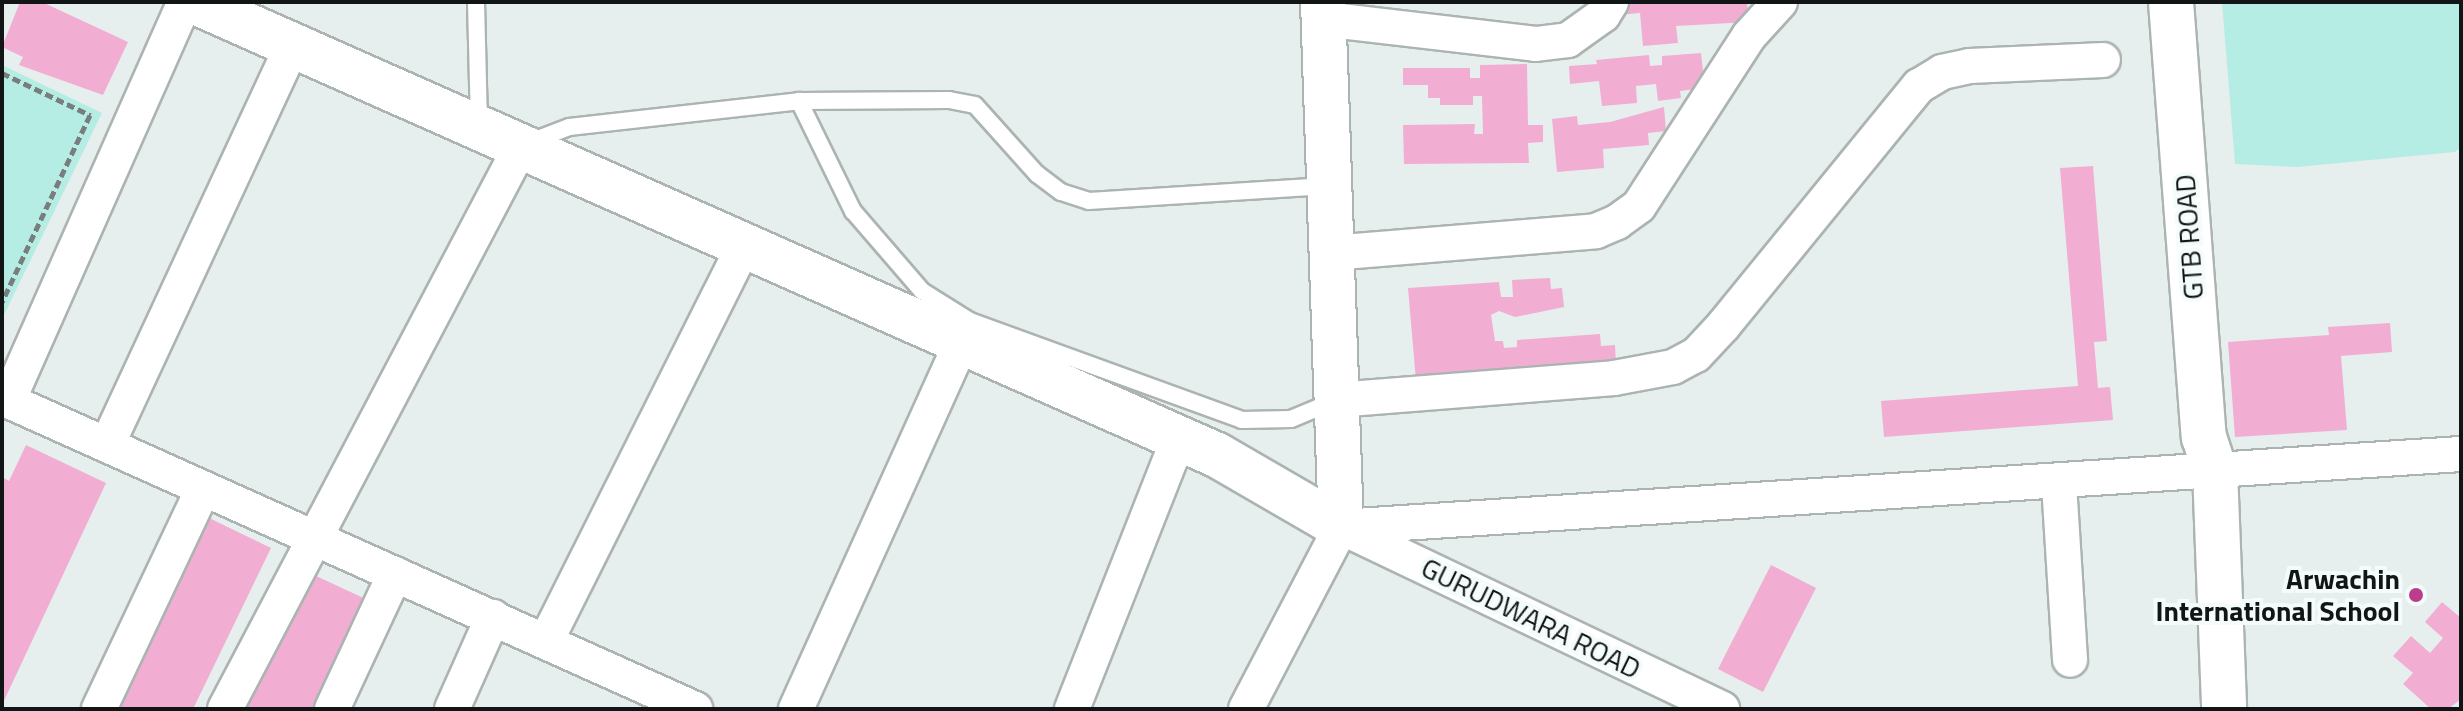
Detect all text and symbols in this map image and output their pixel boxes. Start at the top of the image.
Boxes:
street label: GTB ROAD [2168,173,2210,301]
street label: GURUDWARA ROAD [1416,550,1646,686]
place label: Arwachin International School [2155,562,2400,628]
marker: Arwachin International School [2407,586,2425,604]

